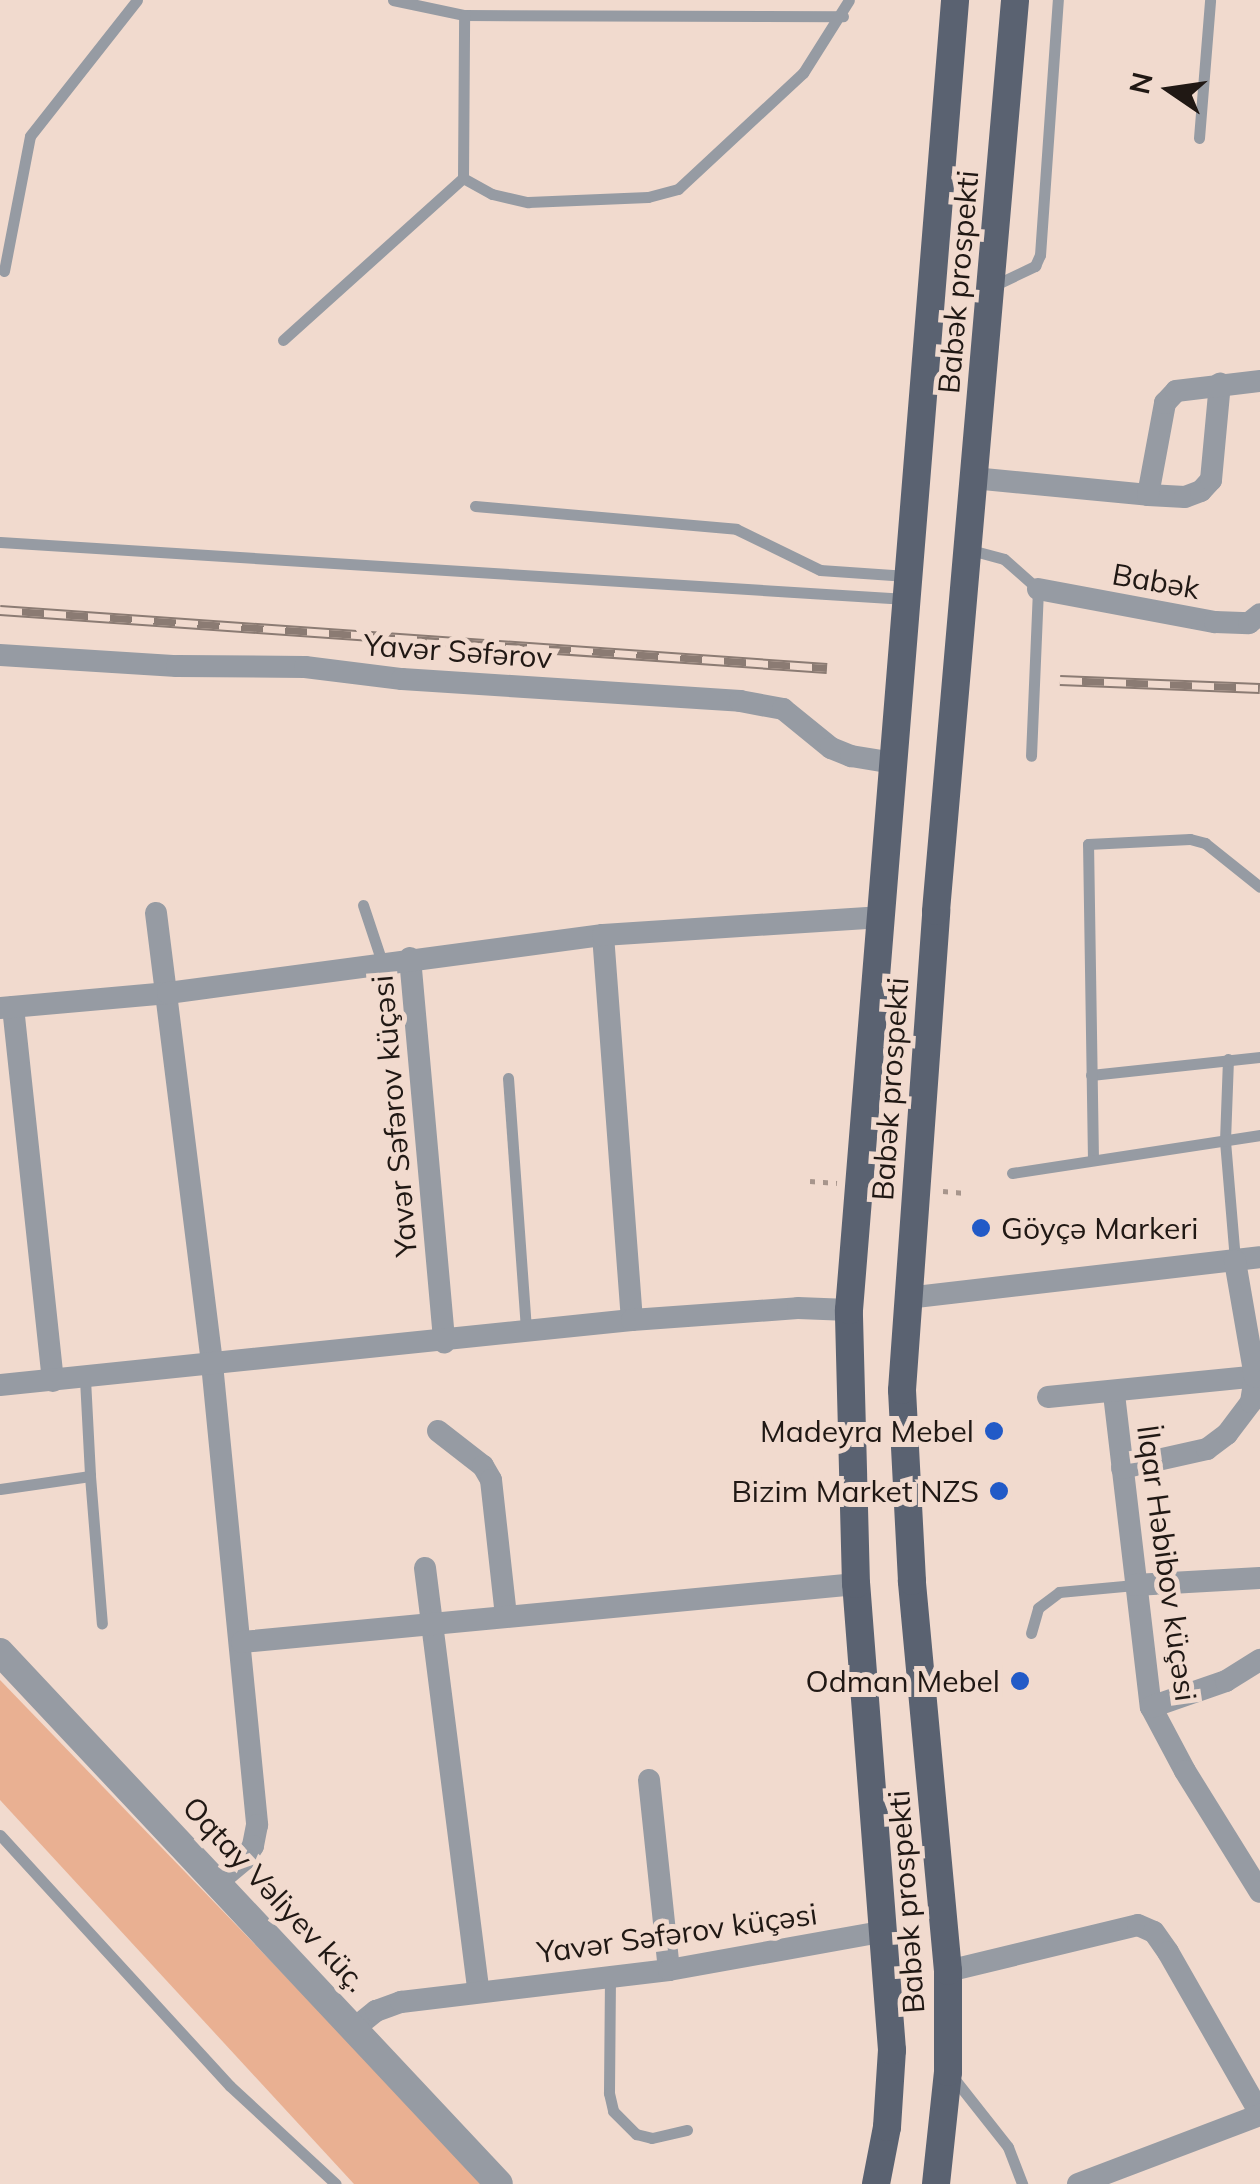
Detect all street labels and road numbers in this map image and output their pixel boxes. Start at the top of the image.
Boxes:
street label: Babək prospekti [930,169,986,395]
street label: Babək [1109,556,1203,606]
street label: Yavər Səfərov [362,626,554,676]
street label: Yavər Səfərov küçəsi [364,974,424,1258]
street label: Babək prospekti [864,976,916,1202]
street label: İlqar Həbibov küçəsi [1130,1423,1204,1703]
street label: Oqtay Vəliyev küç. [175,1789,375,1999]
street label: Babək prospekti [880,1789,932,2015]
street label: Yavər Səfərov küçəsi [535,1896,819,1970]

